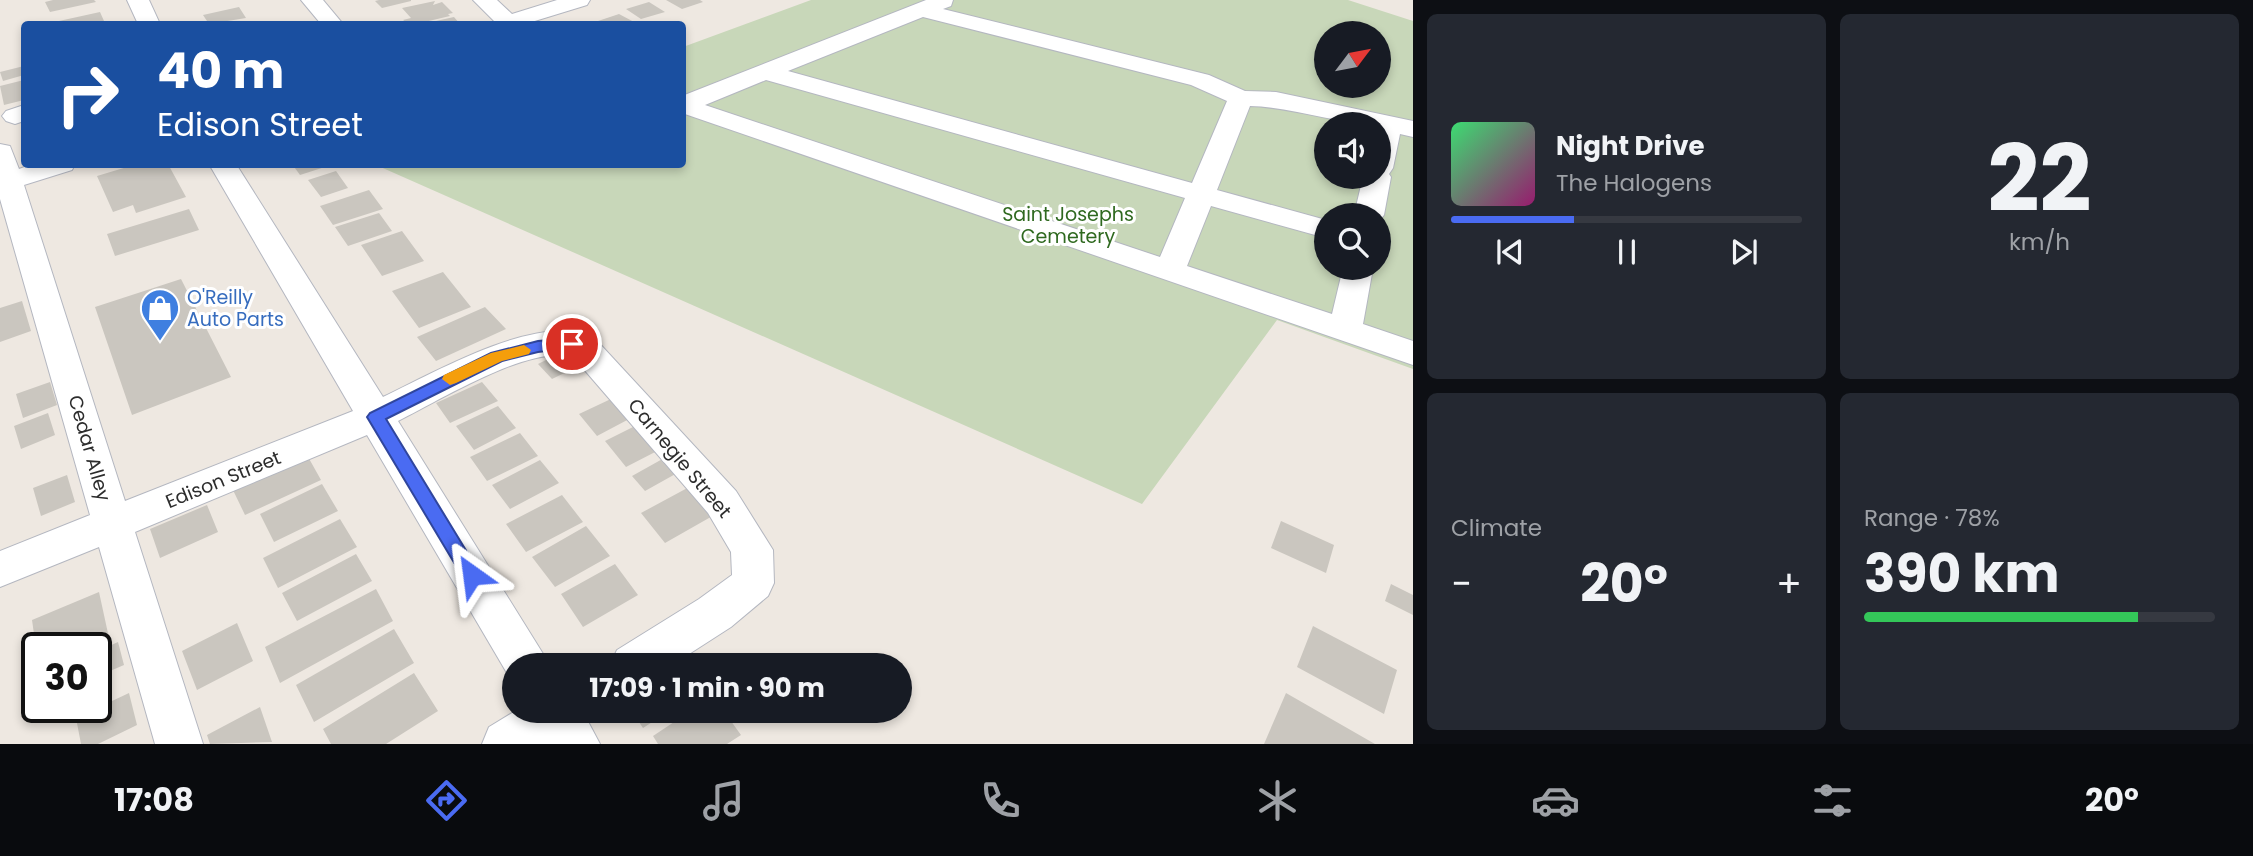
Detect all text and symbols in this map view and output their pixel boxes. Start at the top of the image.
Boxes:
north arrow [1314,21,1391,98]
map controls [1314,21,1391,280]
text: 40 m [157,37,284,105]
icon: right [42,49,133,140]
text: Edison Street [157,102,363,147]
button: sound [1314,112,1391,189]
text: 22 [1988,115,2091,243]
text: Night Drive [1556,128,1704,164]
text: The Halogens [1556,167,1712,199]
park label: Saint Josephs Cemetery [1002,201,1134,250]
button: search [1314,203,1391,280]
text: km/h [2009,226,2070,258]
icon: previous [1491,233,1529,271]
icon: pause [1608,233,1646,271]
icon: next [1725,233,1763,271]
place label: O'Reilly Auto Parts [187,284,284,333]
shop icon: O'Reilly Auto Parts [139,287,181,342]
pin [542,314,602,374]
icon: arrive [553,325,591,363]
street label: Cedar Alley [62,392,118,504]
street label: Carnegie Street [622,393,738,524]
street label: Edison Street [161,444,285,515]
text: Range · 78% [1864,502,2000,534]
text: Climate [1451,512,1542,544]
text: 390 km [1864,537,2060,610]
position arrow [435,538,509,612]
text: 20° [1580,547,1668,620]
text: − [1451,557,1472,610]
text: + [1776,557,1802,610]
speed limit sign: 30 [21,632,112,723]
text: 17:09 · 1 min · 90 m [589,670,825,706]
icon: directions [422,776,471,825]
icon: music [699,776,748,825]
icon: phone [976,776,1025,825]
icon: climate [1253,776,1302,825]
icon: car [1531,776,1580,825]
icon: filters [1808,776,1857,825]
text: 17:08 [114,777,194,822]
text: 20° [2085,777,2139,822]

